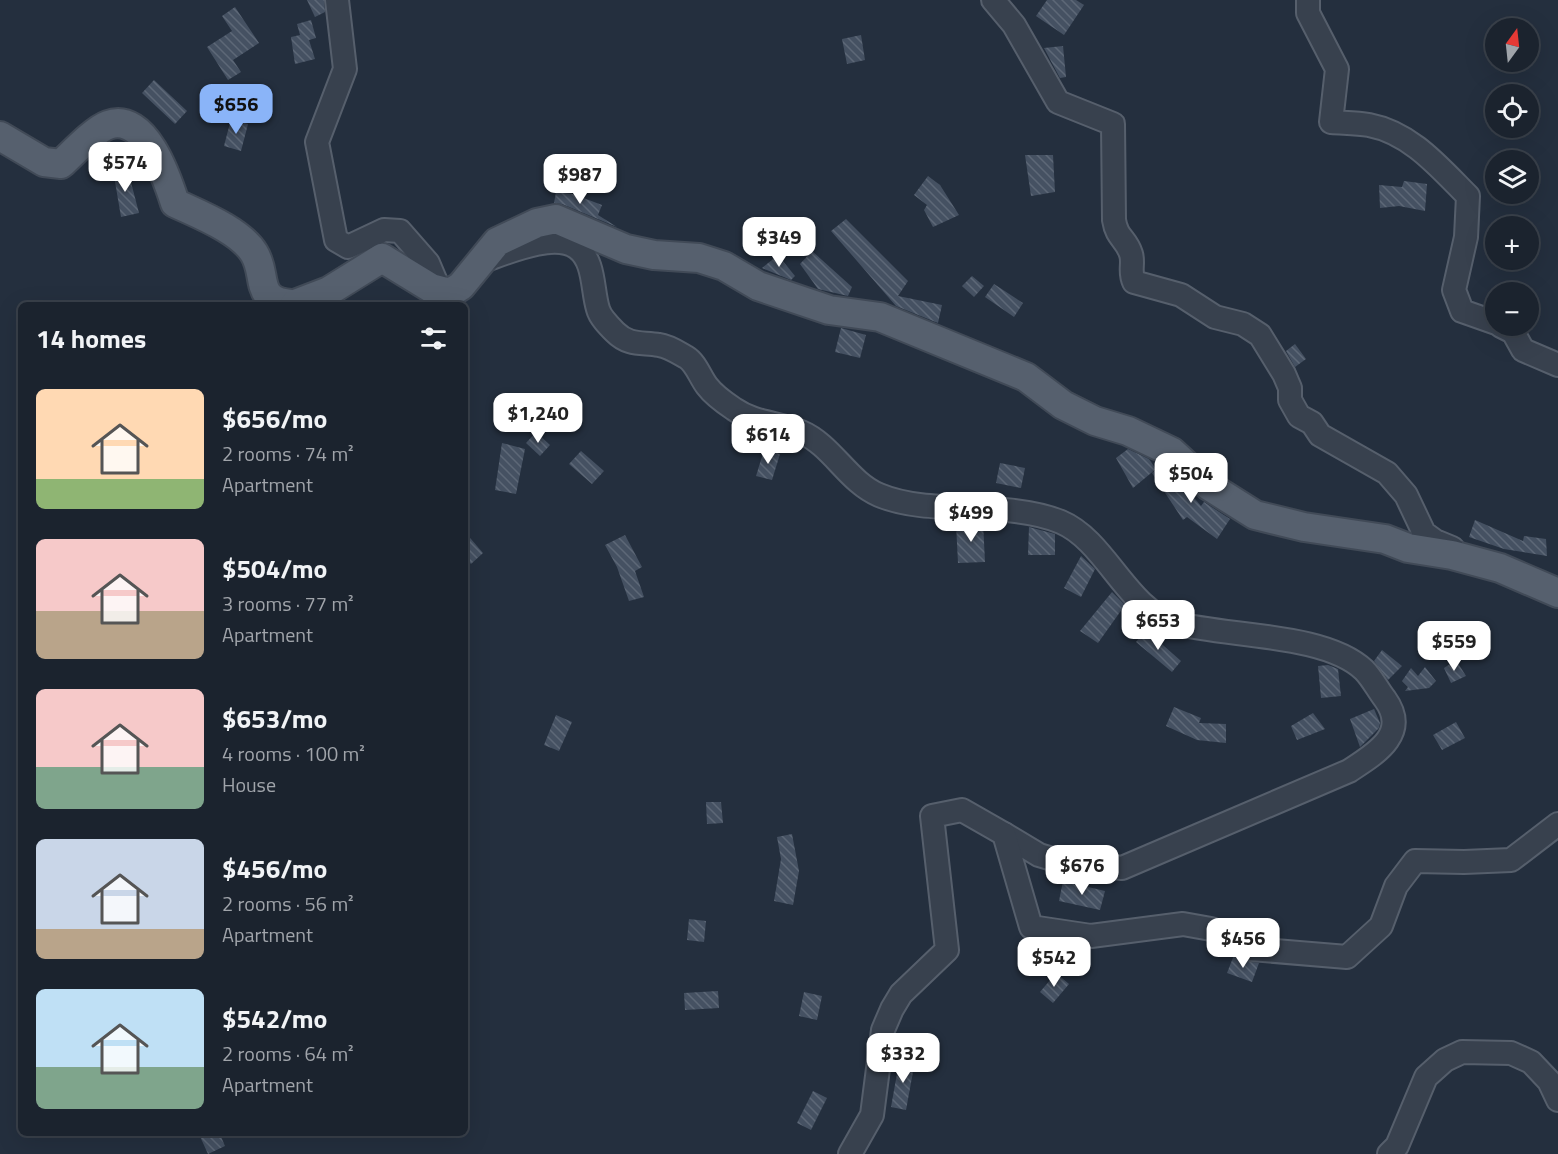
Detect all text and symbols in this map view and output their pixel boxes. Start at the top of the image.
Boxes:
north arrow [1485,18,1539,72]
map controls [1485,18,1539,336]
pin: $656 [200,84,272,135]
button: locate [1485,84,1539,138]
text: $656 [214,88,258,119]
pin: $574 [89,142,161,193]
text: $574 [103,146,147,177]
button: layers [1485,150,1539,204]
pin: $987 [544,154,616,205]
text: $987 [558,158,602,189]
button: + [1485,216,1539,270]
pin: $349 [743,217,815,268]
text: $349 [757,221,801,252]
button: − [1485,282,1539,336]
text: 14 homes [36,319,146,358]
icon: filters [417,322,450,355]
pin: $1,240 [489,393,587,444]
text: $1,240 [507,397,569,428]
text: $656/mo [222,399,327,438]
icon: home [84,413,156,485]
pin: $614 [732,414,804,465]
text: $614 [746,418,790,449]
text: 2 rooms · 74 m² [222,438,354,469]
pin: $504 [1155,453,1227,504]
text: $504 [1169,457,1213,488]
text: Apartment [222,469,313,500]
pin: $499 [935,492,1007,543]
text: $499 [949,496,993,527]
text: $504/mo [222,549,327,588]
icon: home [84,563,156,635]
text: 3 rooms · 77 m² [222,588,354,619]
pin: $653 [1122,600,1194,651]
text: $653 [1136,604,1180,635]
text: Apartment [222,619,313,650]
pin: $559 [1418,621,1490,672]
text: $559 [1432,625,1476,656]
text: $653/mo [222,699,327,738]
icon: home [84,713,156,785]
text: 4 rooms · 100 m² [222,738,365,769]
text: House [222,769,276,800]
pin: $676 [1046,845,1118,896]
text: $456/mo [222,849,327,888]
text: $676 [1060,849,1104,880]
icon: home [84,863,156,935]
text: 2 rooms · 56 m² [222,888,354,919]
pin: $456 [1207,918,1279,969]
text: Apartment [222,919,313,950]
text: $456 [1221,922,1265,953]
pin: $542 [1018,937,1090,988]
text: $542 [1032,941,1076,972]
text: $542/mo [222,999,327,1038]
icon: home [84,1013,156,1085]
pin: $332 [867,1033,939,1084]
text: $332 [881,1037,925,1068]
text: 2 rooms · 64 m² [222,1038,354,1069]
text: Apartment [222,1069,313,1100]

